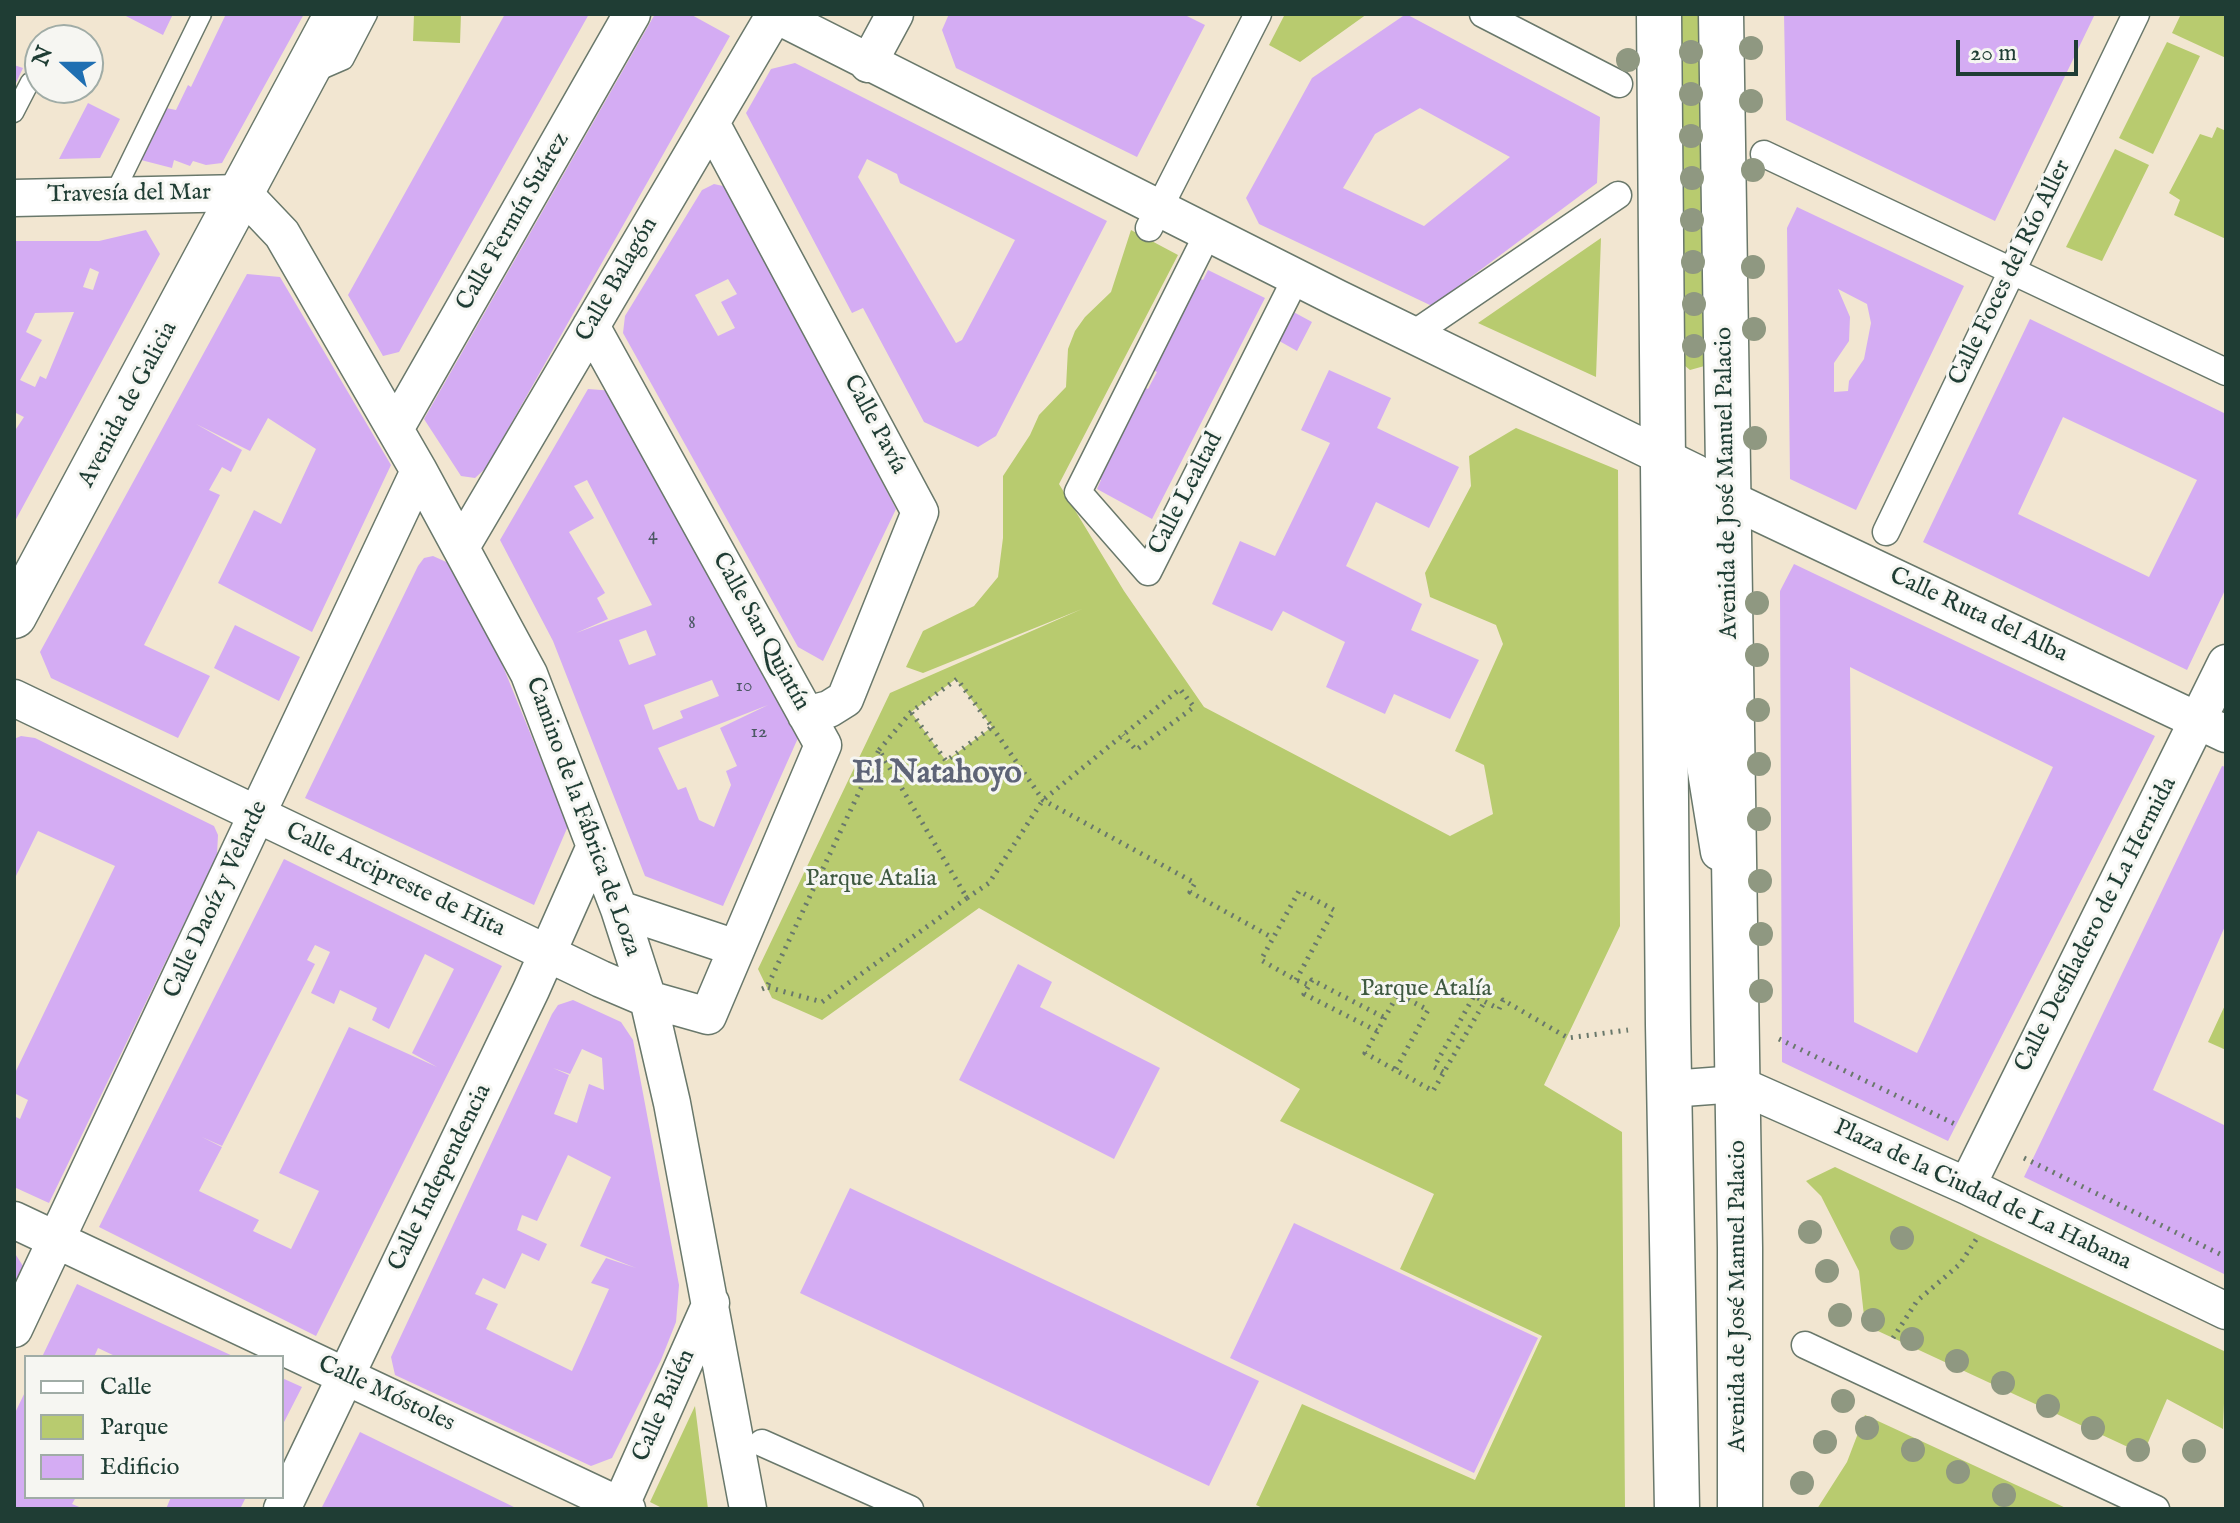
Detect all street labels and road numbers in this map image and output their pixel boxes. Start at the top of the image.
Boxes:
street label: Calle Fermín Suárez [451,128,577,316]
street label: Calle Foces del Río Aller [1944,156,2078,390]
street label: Travesía del Mar [47,179,211,211]
street label: Calle Balagón [571,213,665,347]
street label: Avenida de Galicia [73,317,185,493]
street label: Avenida de José Manuel Palacio [1711,327,1745,639]
street label: Calle Pavía [836,371,912,479]
street label: Calle Lealtad [1144,428,1230,560]
street label: Calle San Quintín [705,548,815,716]
street label: Calle Ruta del Alba [1885,562,2071,670]
street label: Camino de la Fábrica de Loza [518,674,646,960]
street label: Calle Desfiladero de La Hermida [2010,773,2184,1077]
street label: Calle Daoíz y Velarde [159,797,275,1003]
street label: Calle Arcipreste de Hita [281,817,509,945]
street label: Calle Independencia [383,1080,499,1276]
street label: Plaza de la Ciudad de La Habana [1829,1114,2135,1278]
street label: Avenida de José Manuel Palacio [1725,1140,1753,1452]
street label: Calle Bailén [627,1345,703,1467]
street label: Calle Móstoles [313,1351,459,1439]

